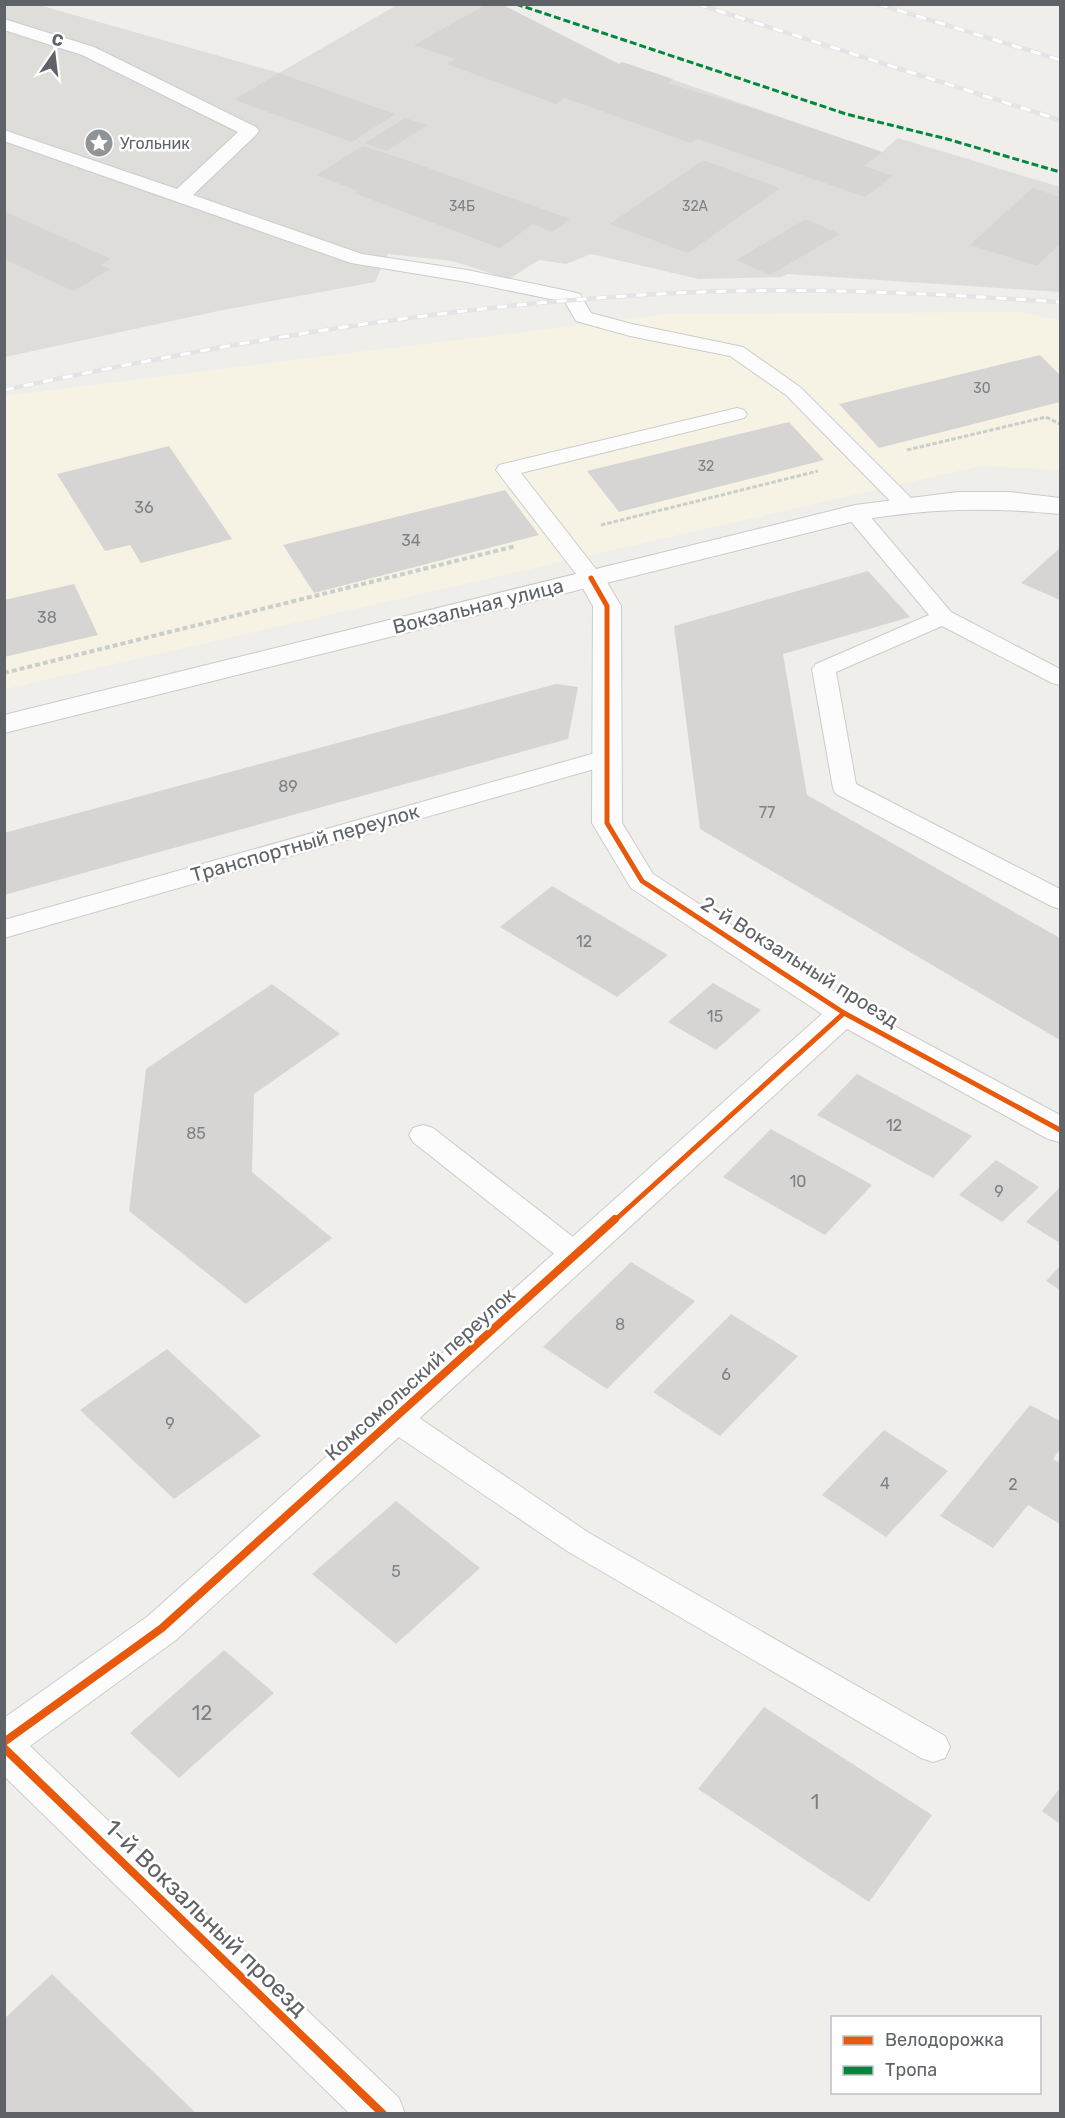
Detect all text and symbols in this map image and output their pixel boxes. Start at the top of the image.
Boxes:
north arrow [24,24,84,84]
text: С [50,29,65,51]
place icon: Угольник [83,127,115,159]
place label: Угольник [120,134,190,153]
house number: 34Б [449,198,475,215]
house number: 32А [682,198,709,215]
house number: 30 [973,380,991,397]
house number: 32 [698,458,714,475]
house number: 36 [134,498,154,517]
house number: 34 [401,531,421,550]
street label: Вокзальная улица [390,573,566,639]
house number: 38 [37,608,57,627]
house number: 89 [278,777,298,796]
street label: Транспортный переулок [188,799,422,887]
house number: 77 [759,803,775,822]
street label: 2-й Вокзальный проезд [697,891,903,1033]
house number: 12 [576,932,592,951]
house number: 15 [707,1007,723,1026]
house number: 12 [886,1116,902,1135]
house number: 85 [186,1124,206,1143]
house number: 10 [789,1172,807,1191]
house number: 9 [994,1182,1004,1201]
street label: Комсомольский переулок [320,1282,520,1466]
house number: 8 [615,1315,625,1334]
house number: 6 [721,1365,731,1384]
house number: 9 [165,1414,175,1433]
house number: 4 [880,1474,890,1493]
house number: 2 [1008,1475,1018,1494]
house number: 5 [391,1562,401,1581]
house number: 12 [192,1701,212,1725]
house number: 1 [811,1790,819,1814]
street label: 1-й Вокзальный проезд [99,1814,313,2022]
legend [831,2016,1041,2094]
text: Велодорожка [885,2029,1004,2051]
text: Тропа [885,2059,937,2081]

